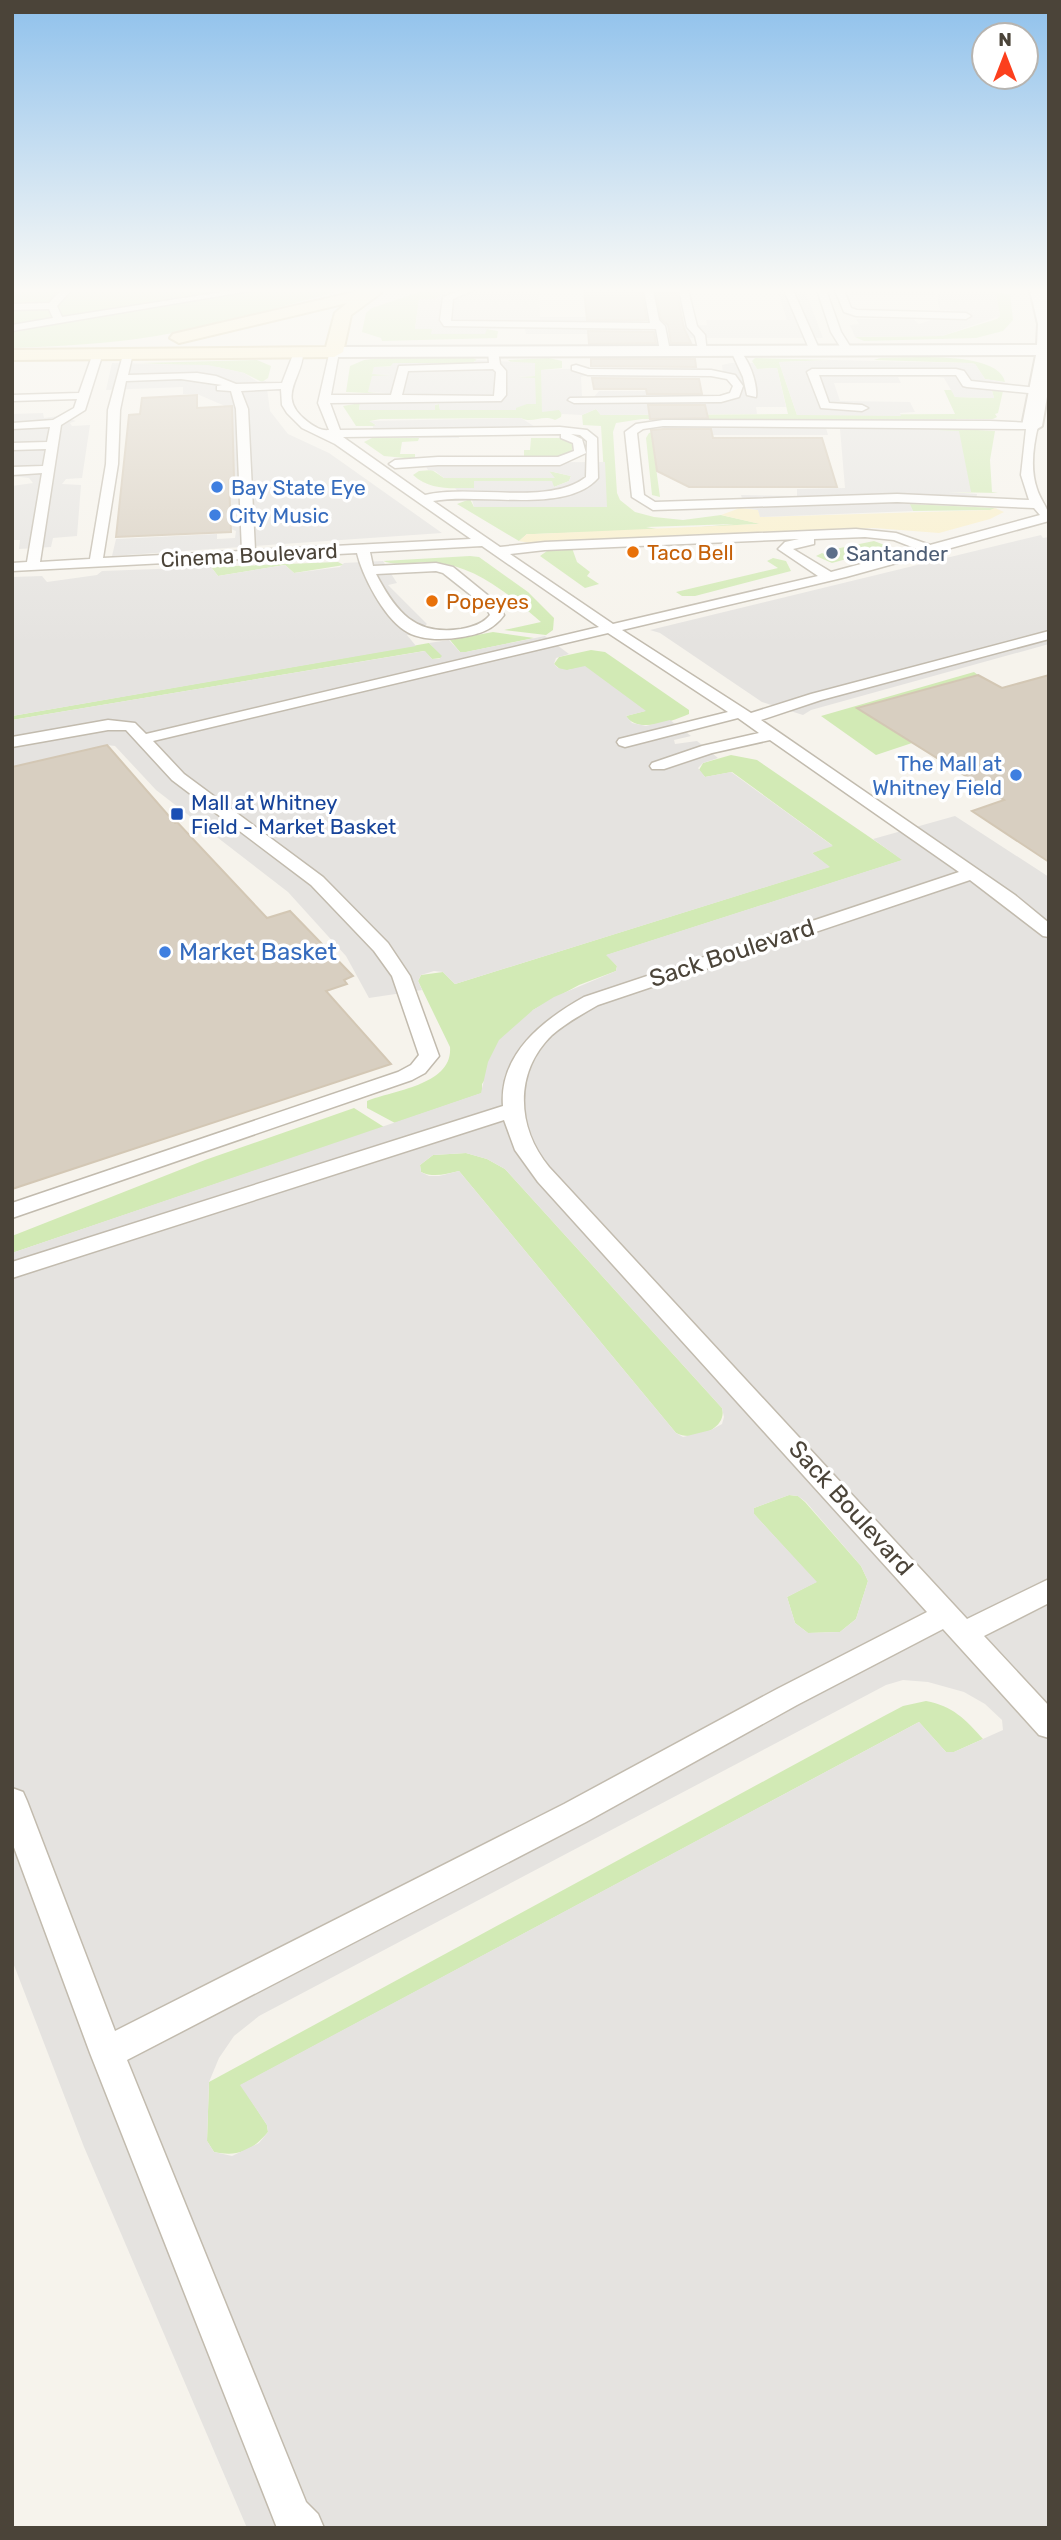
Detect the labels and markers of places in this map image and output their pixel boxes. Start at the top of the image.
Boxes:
place label: Bay State Eye [231,475,366,500]
marker: Bay State Eye [209,479,225,495]
place label: City Music [229,503,329,528]
marker: City Music [207,507,223,523]
place label: Taco Bell [647,540,734,565]
place label: Santander [846,541,948,566]
marker: Taco Bell [625,544,641,560]
marker: Santander [824,545,840,561]
place label: Popeyes [446,589,529,614]
marker: Popeyes [424,593,440,609]
place label: The Mall at Whitney Field [872,751,1002,800]
marker: The Mall at Whitney Field [1008,767,1024,783]
place label: Mall at Whitney Field - Market Basket [191,790,396,839]
marker: Mall at Whitney Field - Market Basket [169,806,185,822]
place label: Market Basket [179,938,337,966]
marker: Market Basket [157,944,173,960]

